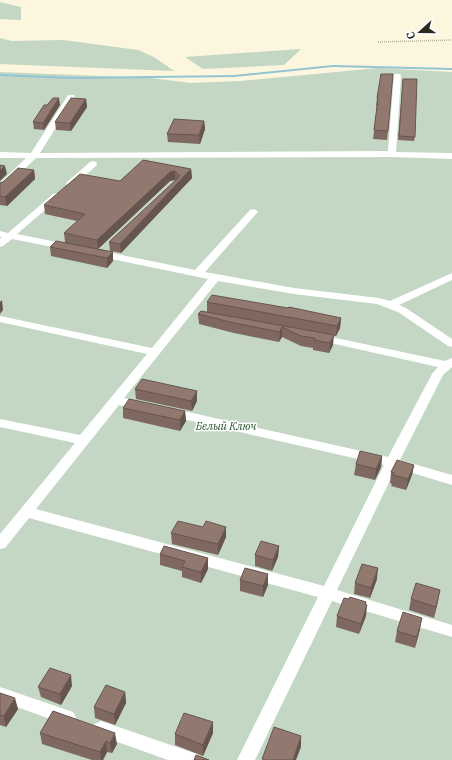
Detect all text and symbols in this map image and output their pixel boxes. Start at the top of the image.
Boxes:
north arrow [400,12,440,52]
text: С [403,30,419,42]
park label: Белый Ключ [195,419,256,433]

